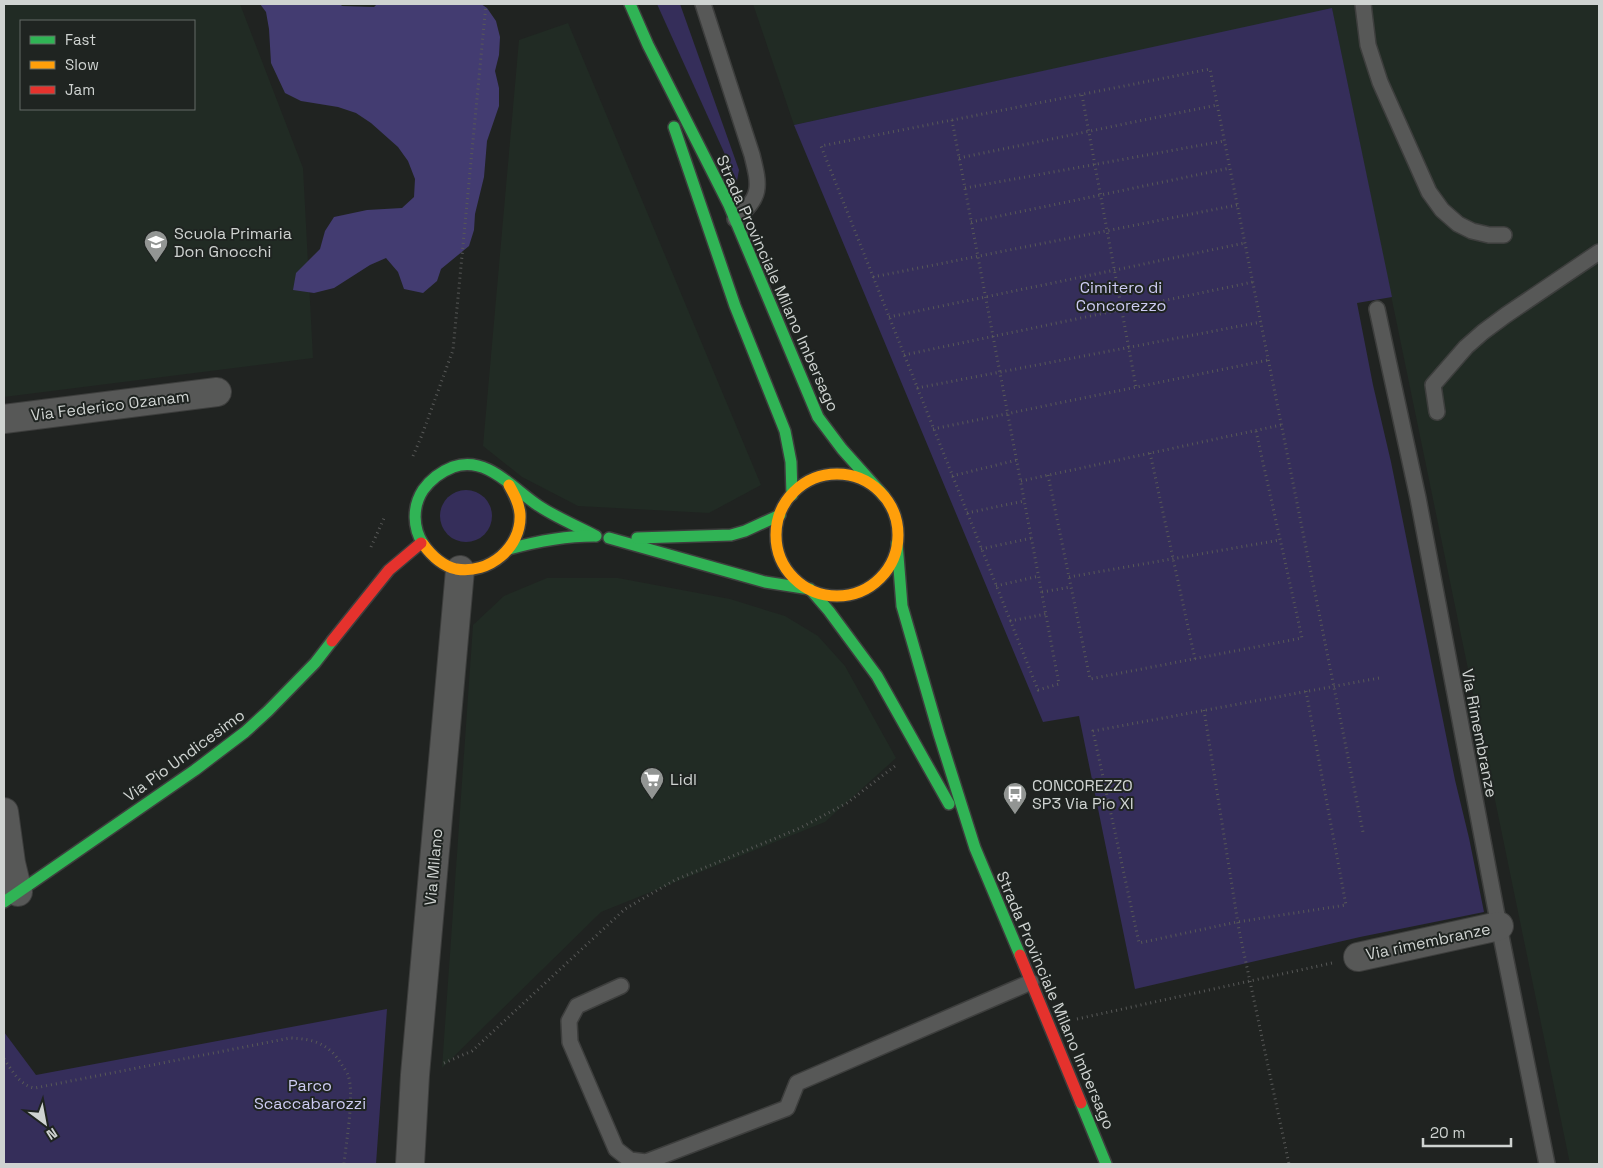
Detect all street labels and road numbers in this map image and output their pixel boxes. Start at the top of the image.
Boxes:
street label: Strada Provinciale Milano Imbersago [711,152,844,415]
street label: Via Federico Ozanam [30,385,190,426]
street label: Via Rimembranze [1457,667,1502,799]
street label: Via Pio Undicesimo [120,704,249,806]
street label: Via Milano [420,827,447,907]
street label: Strada Provinciale Milano Imbersago [991,868,1120,1132]
street label: Via rimembranze [1364,918,1492,965]

